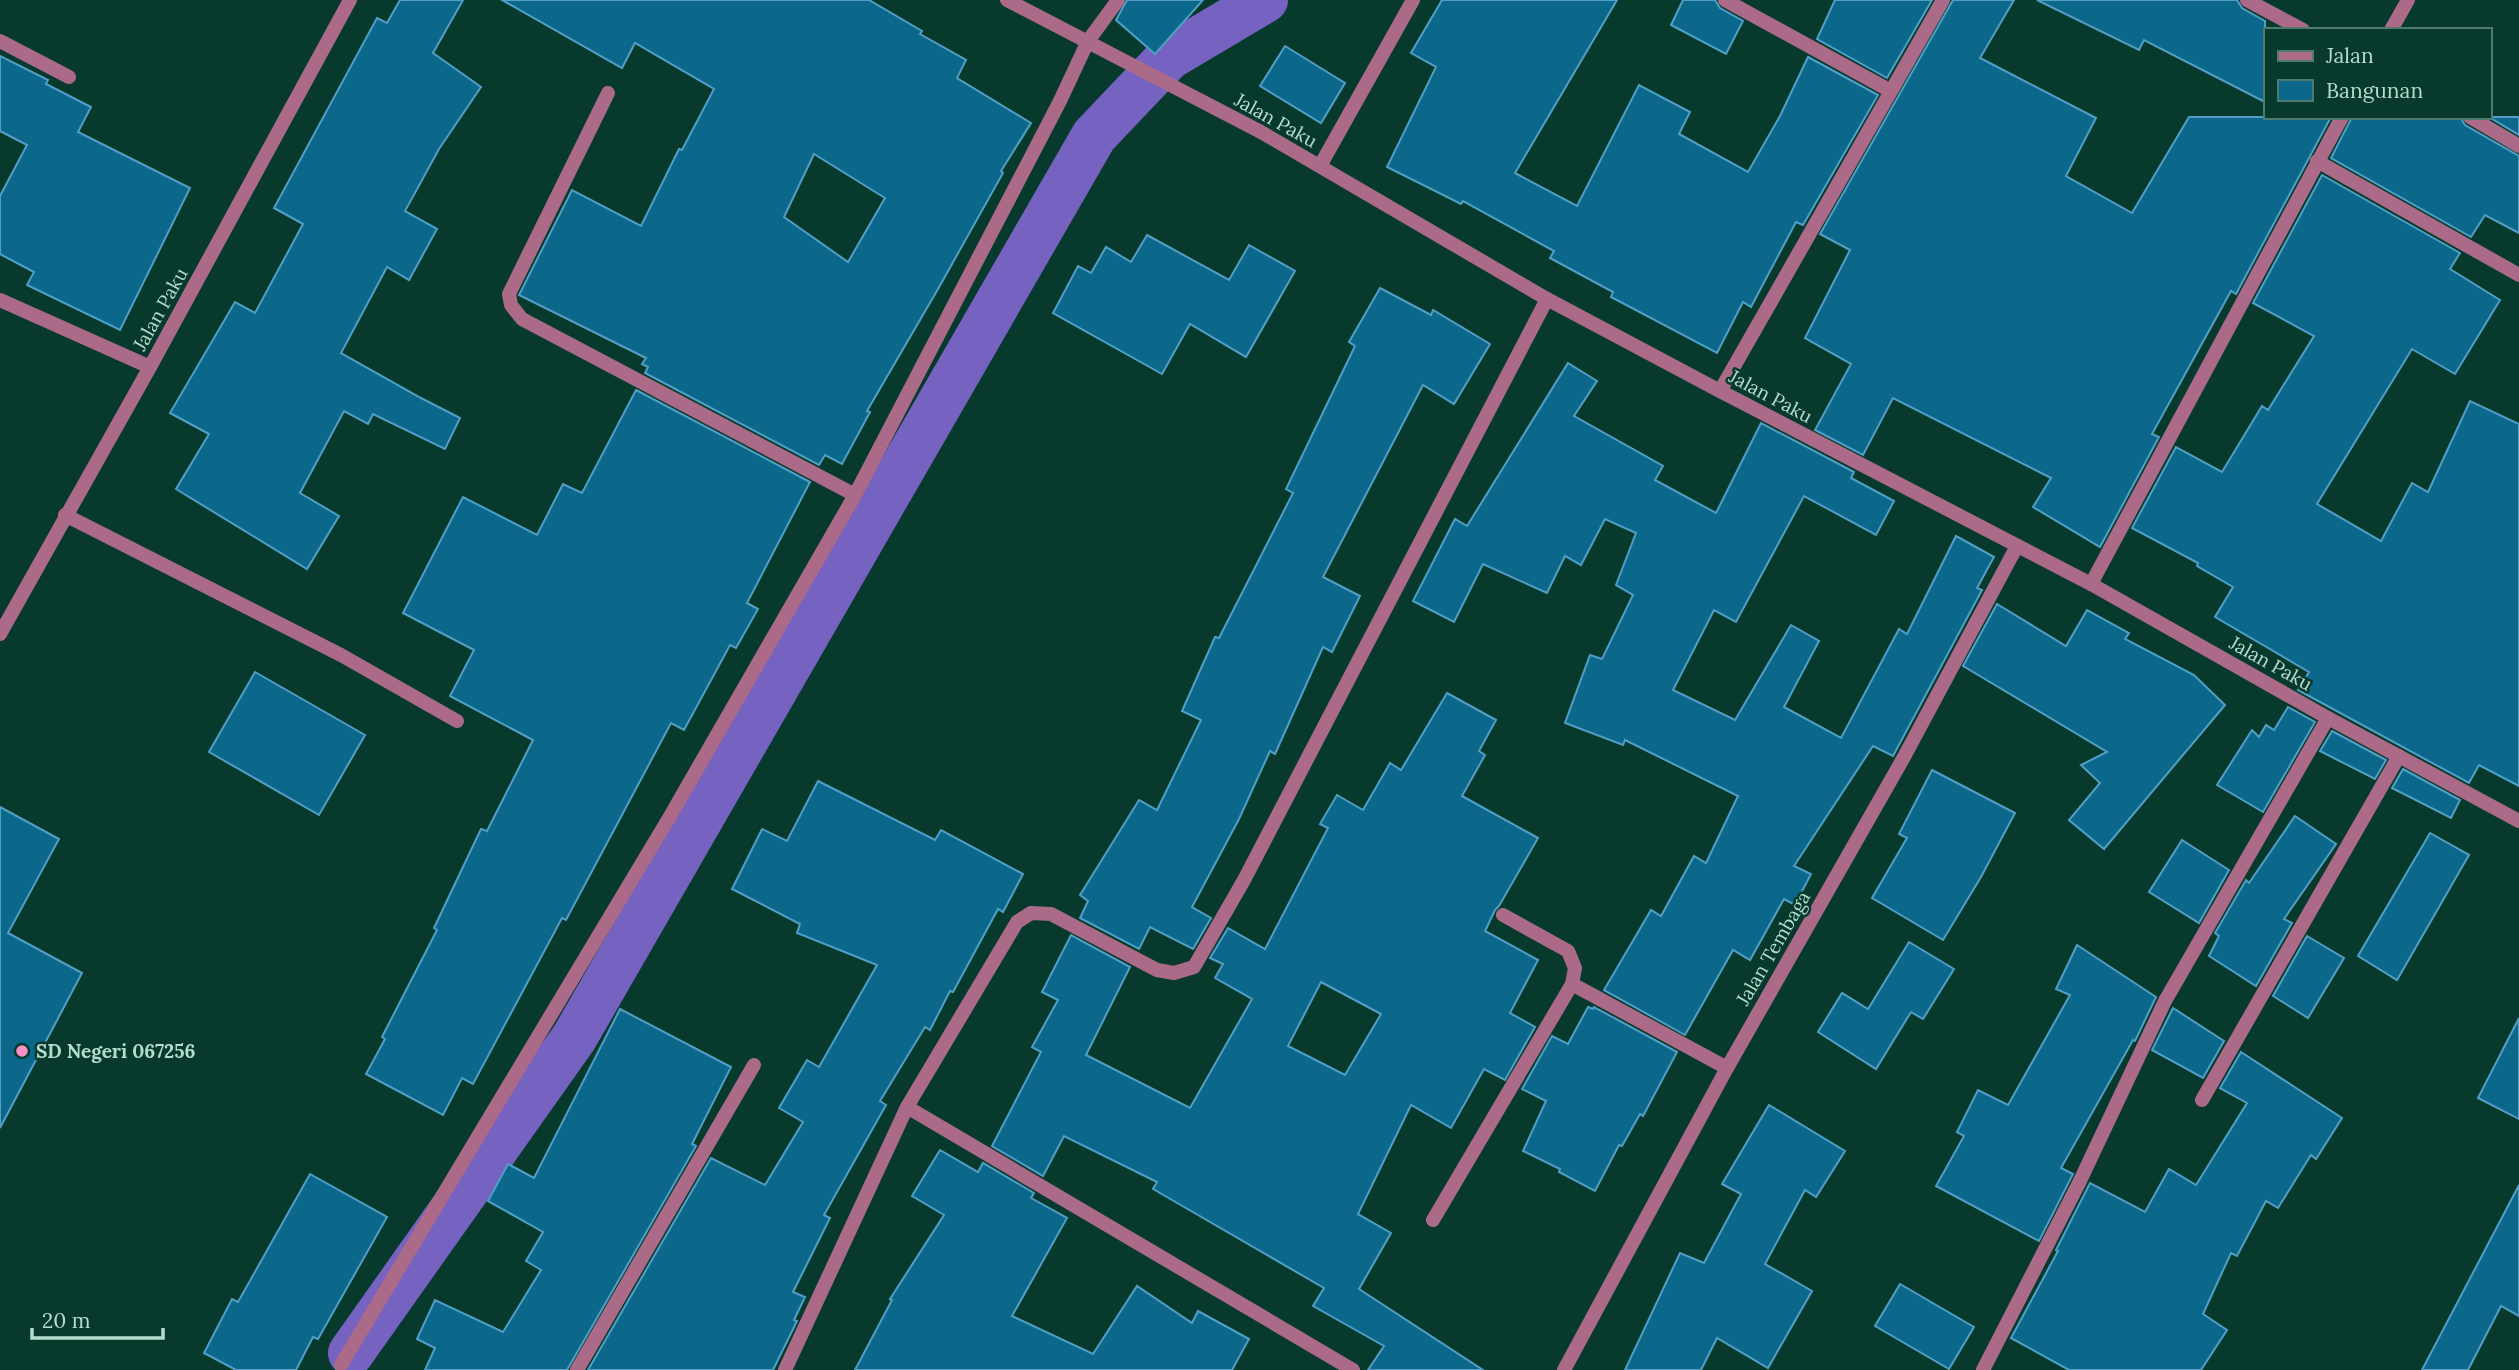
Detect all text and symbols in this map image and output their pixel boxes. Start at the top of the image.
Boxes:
legend [2264,28,2491,119]
text: Jalan [2325,42,2374,69]
text: Bangunan [2326,77,2423,104]
street label: Jalan Paku [1230,87,1322,153]
street label: Jalan Paku [127,263,193,355]
street label: Jalan Paku [1724,364,1817,428]
street label: Jalan Paku [2225,630,2317,696]
street label: Jalan Tembaga [1730,886,1815,1010]
place label: SD Negeri 067256 [36,1039,196,1063]
marker: SD Negeri 067256 [14,1043,30,1059]
scale bar [32,1296,163,1340]
text: 20 m [42,1307,91,1334]

